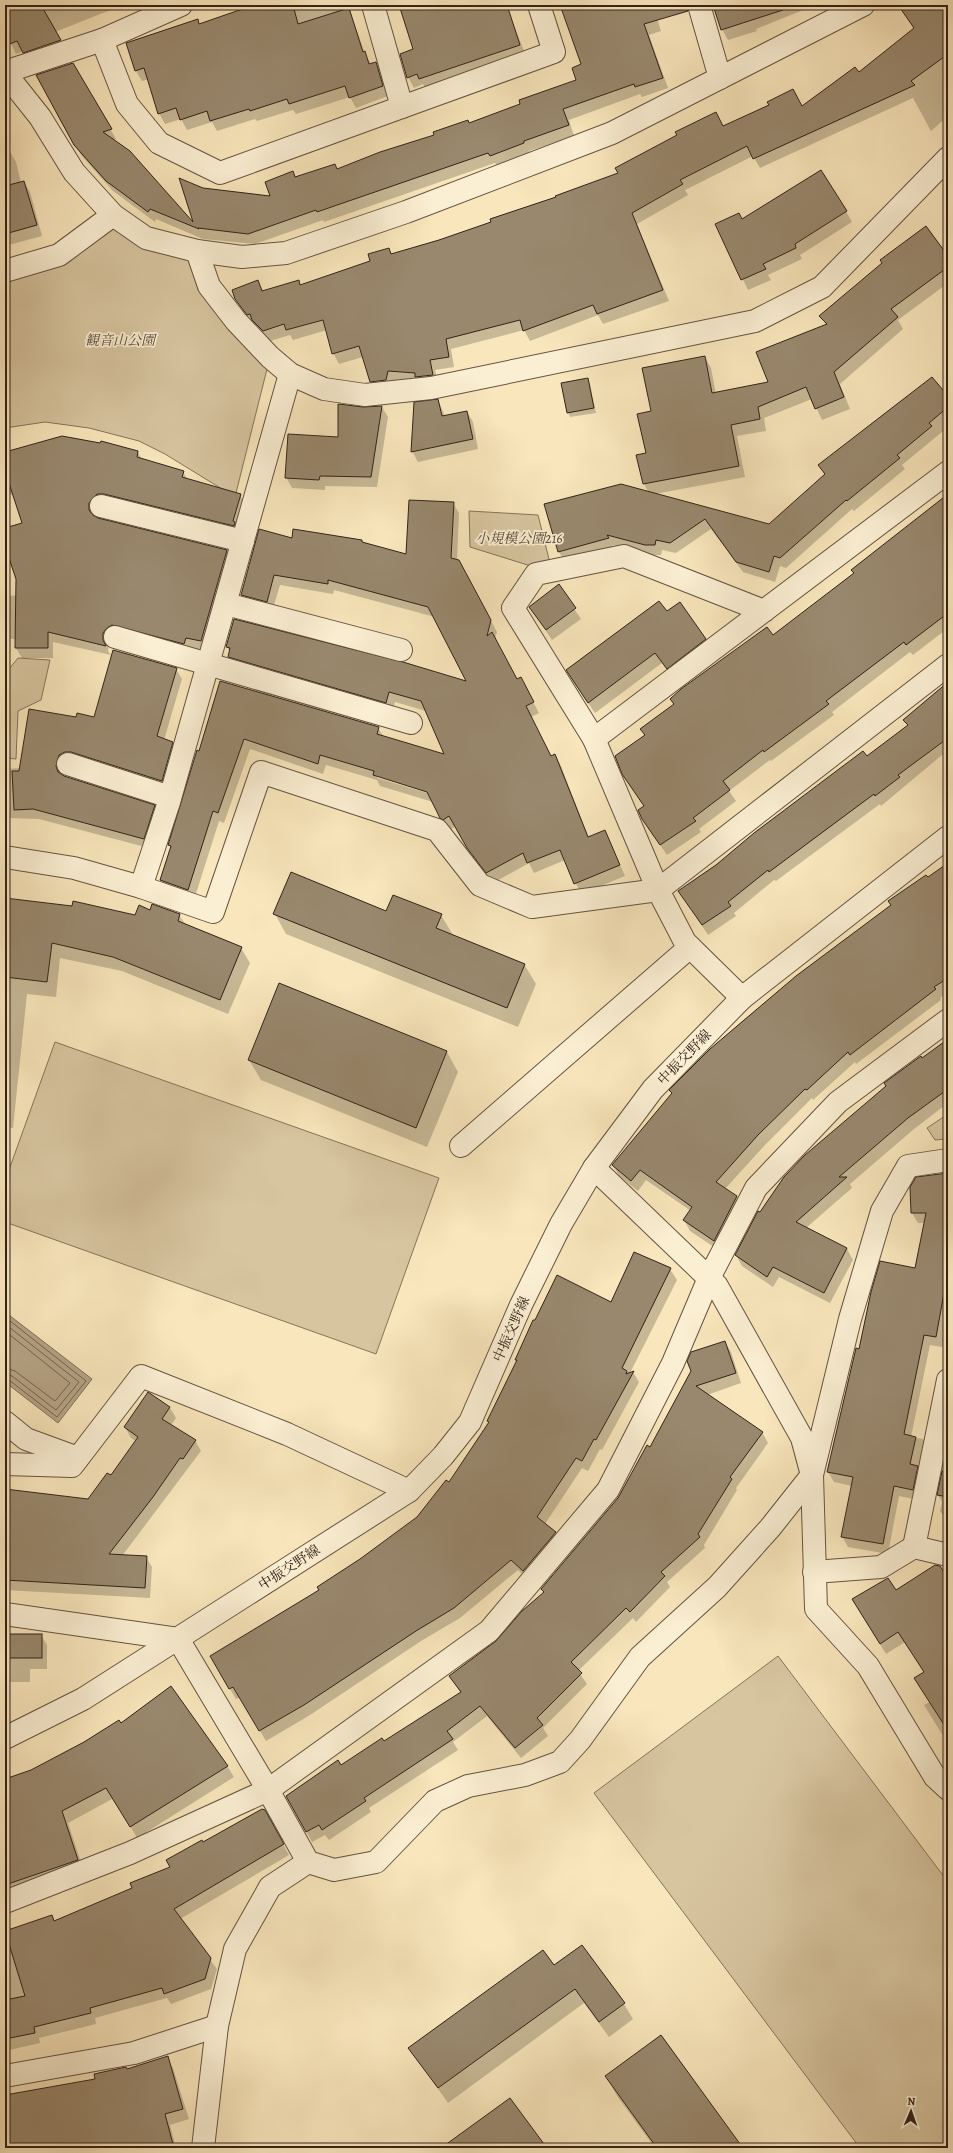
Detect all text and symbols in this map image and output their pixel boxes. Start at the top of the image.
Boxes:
park label: 観音山公園 [85,331,157,350]
park label: 小規模公園216 [475,529,563,548]
street label: 中振交野線 [653,1026,716,1089]
street label: 中振交野線 [489,1293,534,1365]
street label: 中振交野線 [255,1540,324,1594]
north arrow [891,2091,931,2131]
text: N [907,2094,916,2109]

